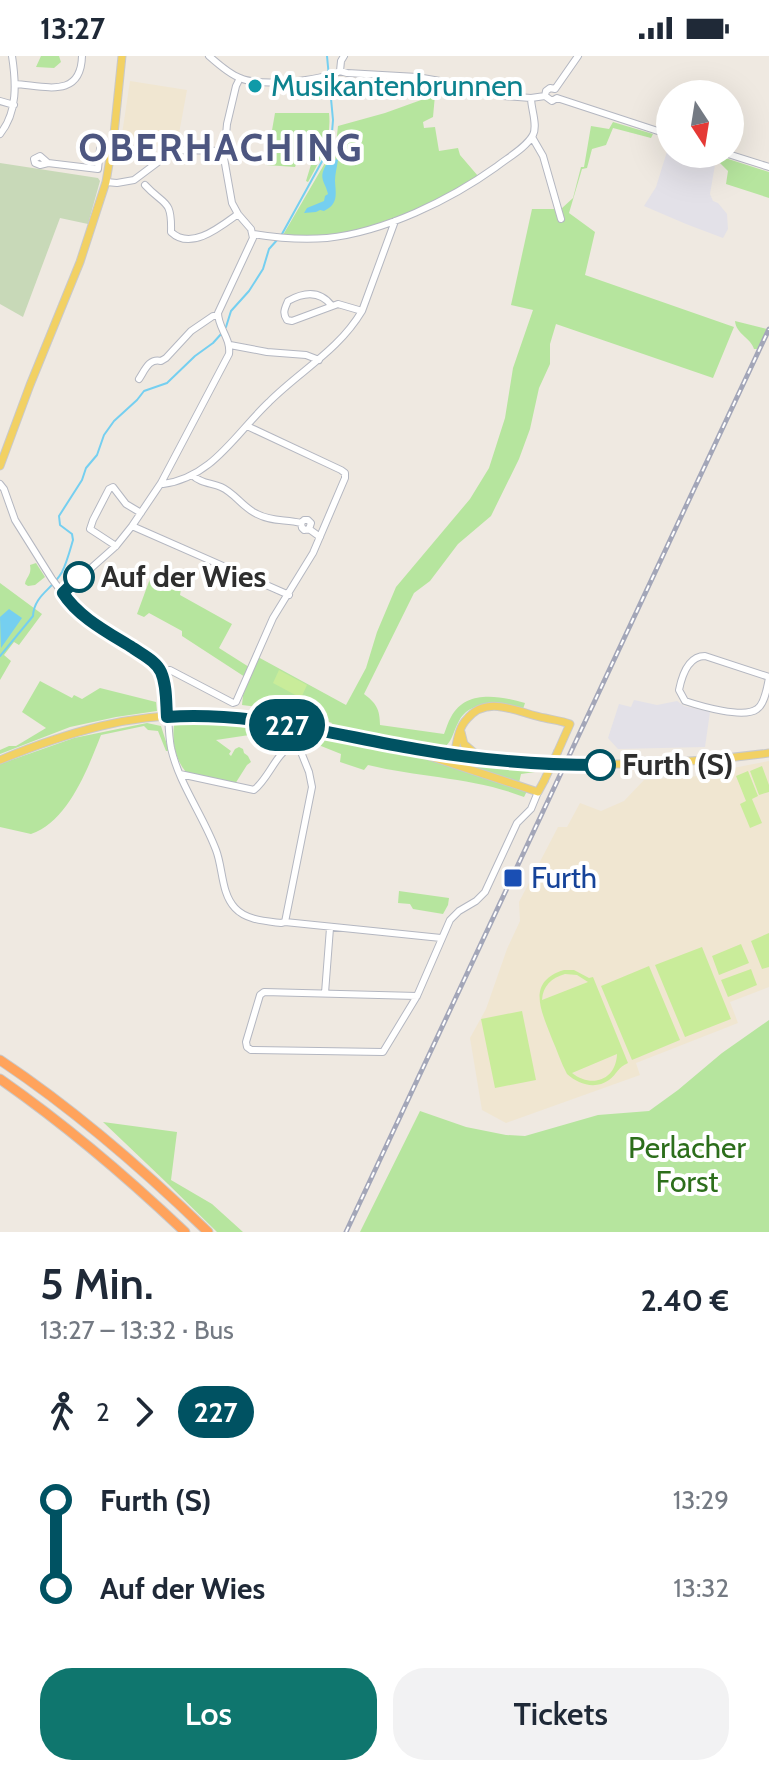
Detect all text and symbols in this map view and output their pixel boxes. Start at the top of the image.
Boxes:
text: 13:27 [40,10,105,47]
place label: Musikantenbrunnen [271,67,523,104]
marker: Musikantenbrunnen [246,77,264,95]
north arrow [656,80,744,168]
map controls [656,80,744,168]
district label: OBERHACHING [79,124,363,171]
place label: Auf der Wies [101,558,266,595]
marker: Auf der Wies [64,562,94,592]
line badge: 227 [241,699,333,751]
text: 227 [265,708,309,742]
place label: Furth (S) [622,746,733,783]
marker: Furth (S) [585,750,615,780]
place label: Furth [531,859,597,896]
marker: Furth [502,867,524,889]
park label: Perlacher Forst [628,1129,746,1200]
text: 5 Min. [40,1257,154,1310]
text: 2.40 € [641,1282,729,1319]
text: 13:27 – 13:32 · Bus [40,1314,234,1346]
icon: walk [40,1390,84,1434]
icon: forward [122,1390,166,1434]
text: 227 [194,1395,238,1429]
text: 2 [96,1396,110,1428]
text: Furth (S) [100,1482,211,1519]
text: 13:29 [673,1484,729,1516]
text: Auf der Wies [100,1570,265,1607]
text: 13:32 [673,1572,729,1604]
button: Los [40,1668,377,1760]
button: Tickets [393,1668,729,1760]

